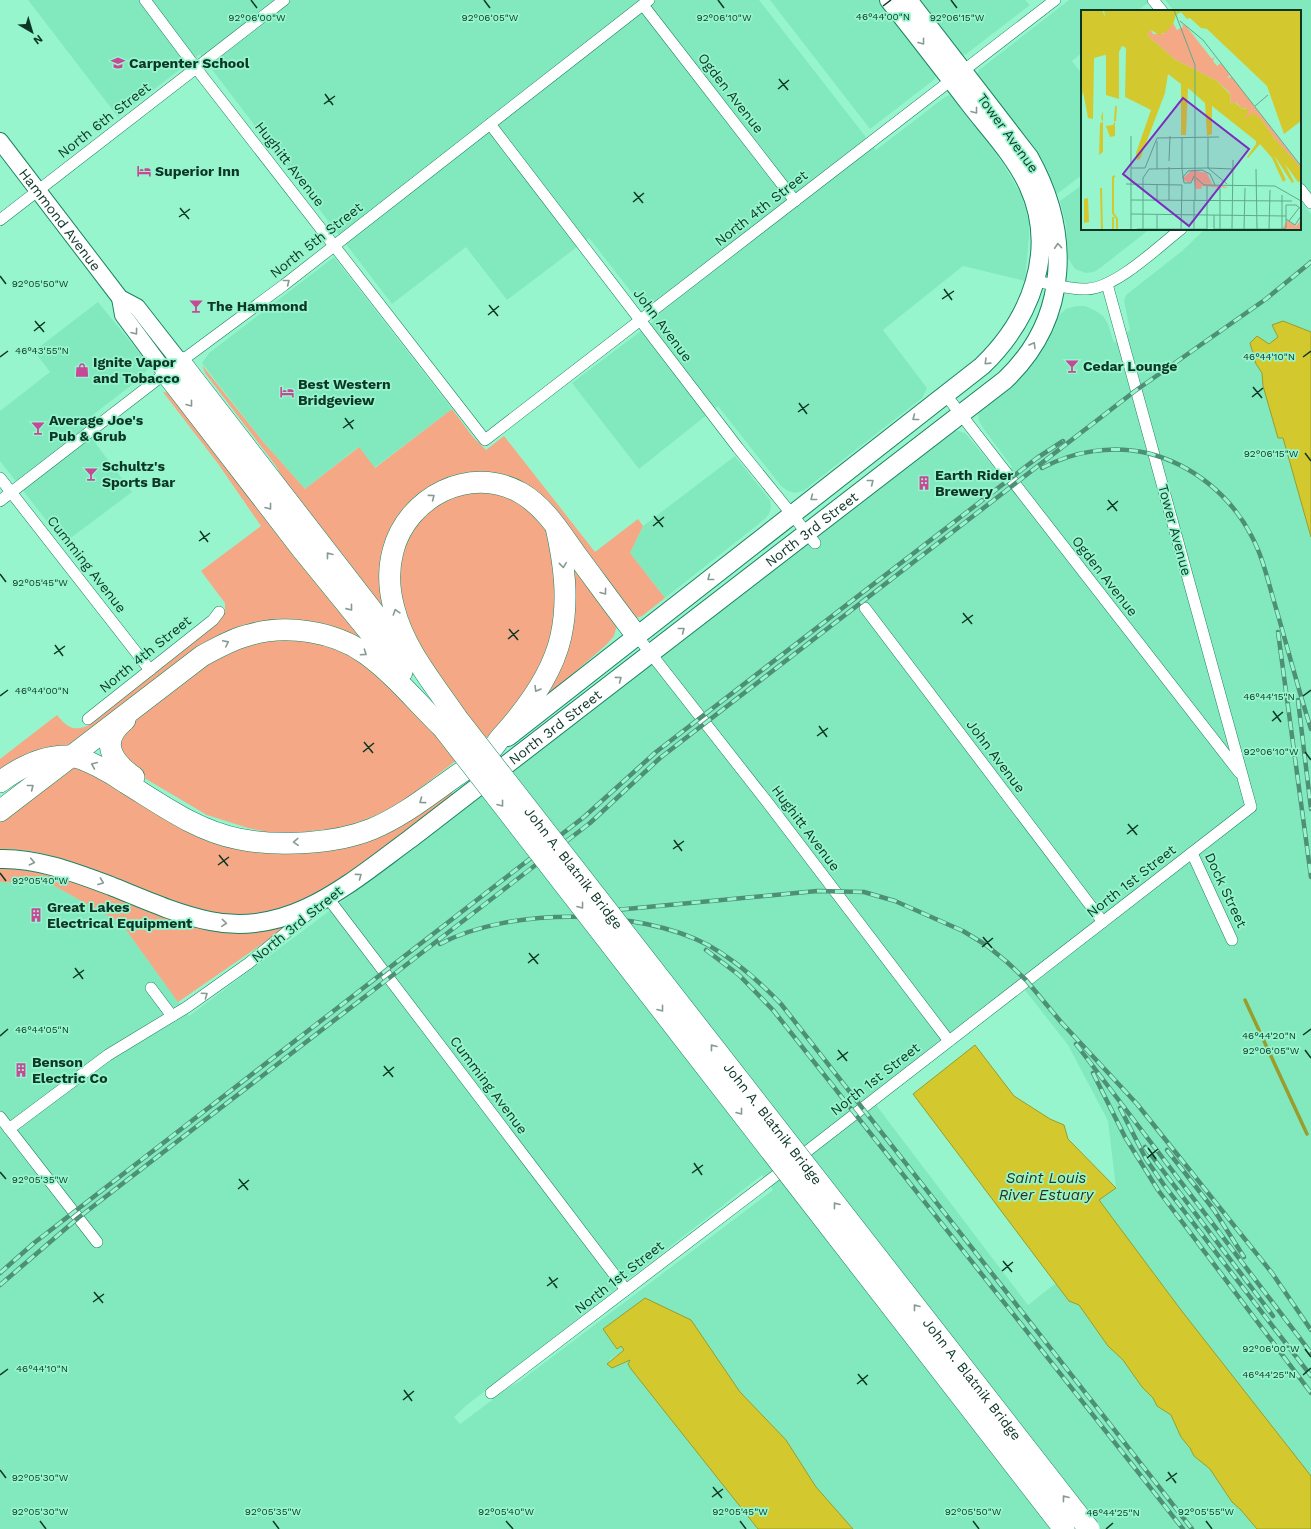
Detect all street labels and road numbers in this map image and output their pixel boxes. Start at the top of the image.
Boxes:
street label: Ogden Avenue [695,50,767,136]
street label: North 6th Street [55,79,154,161]
street label: Tower Avenue [974,90,1042,176]
street label: Hughitt Avenue [252,118,328,210]
street label: Hammond Avenue [16,165,104,274]
street label: North 4th Street [711,167,811,249]
street label: North 5th Street [267,199,365,281]
street label: John Avenue [630,285,696,365]
street label: Tower Avenue [1155,483,1195,577]
street label: North 3rd Street [762,488,861,570]
street label: Cumming Avenue [44,512,130,616]
street label: Ogden Avenue [1069,533,1141,619]
street label: North 4th Street [96,612,194,696]
street label: North 3rd Street [505,686,605,768]
street label: John Avenue [963,716,1029,796]
street label: Hughitt Avenue [769,782,843,874]
street label: John A. Blatnik Bridge [521,804,626,932]
street label: North 1st Street [1083,841,1179,921]
street label: Dock Street [1202,850,1250,930]
street label: North 3rd Street [248,882,346,966]
street label: Cumming Avenue [447,1033,531,1137]
street label: North 1st Street [827,1039,923,1119]
street label: John A. Blatnik Bridge [720,1059,825,1188]
street label: North 1st Street [571,1237,667,1317]
street label: John A. Blatnik Bridge [920,1315,1025,1443]

